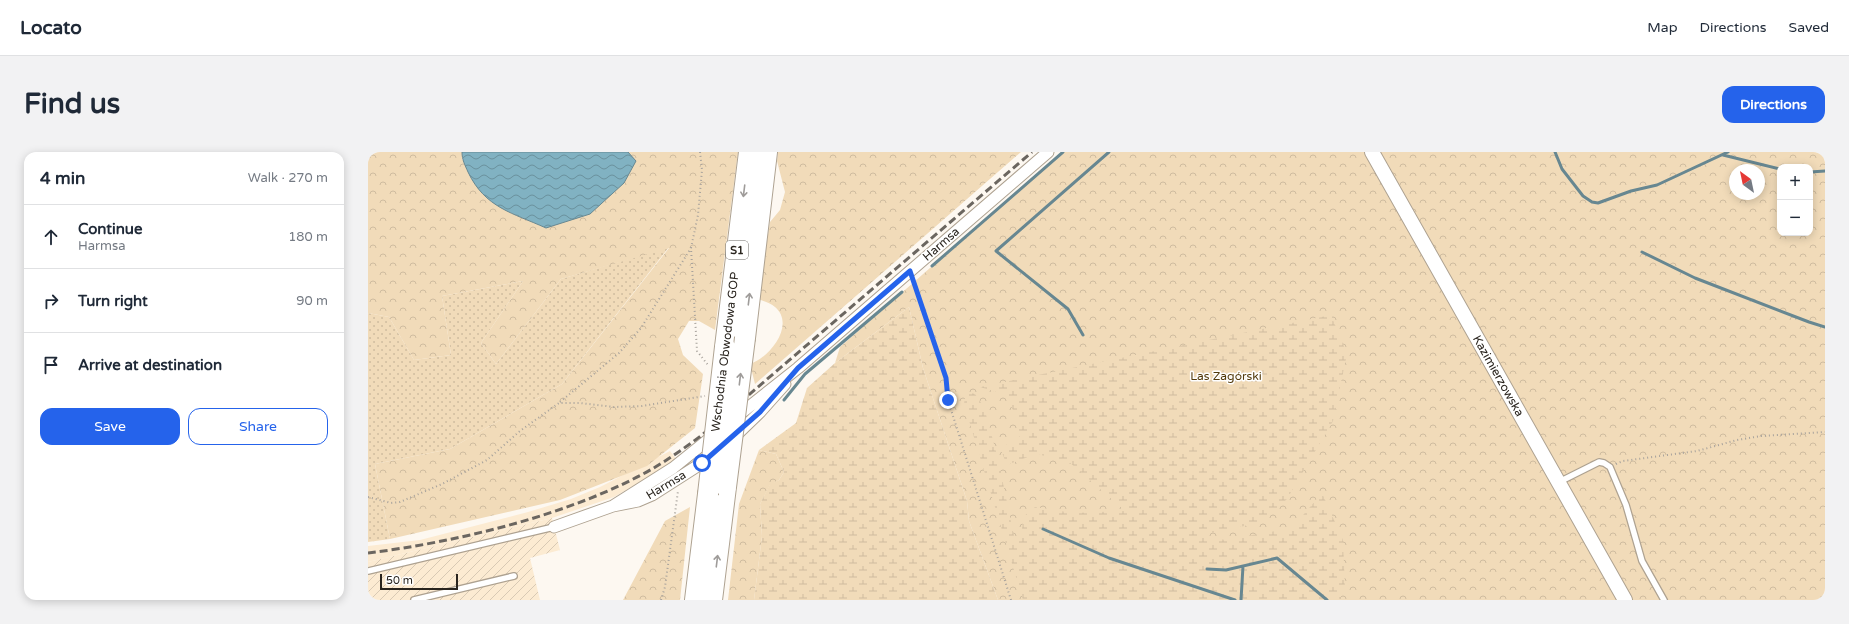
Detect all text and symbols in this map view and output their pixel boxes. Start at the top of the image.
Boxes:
text: Locato [20,17,82,39]
text: Map [1647,19,1678,36]
text: Directions [1700,19,1767,36]
text: Saved [1789,19,1829,36]
button: Directions [1722,86,1825,123]
text: Find us [24,87,120,121]
north arrow [1729,164,1765,200]
map controls [1777,164,1813,236]
button: + [1777,164,1813,200]
text: 4 min [40,168,85,189]
text: Walk · 270 m [248,170,328,186]
one-way arrow [740,184,748,197]
button: − [1777,200,1813,236]
text: Continue [78,220,142,238]
street label: Harmsa [920,224,962,264]
icon: ahead [40,226,62,248]
text: 180 m [288,229,328,245]
text: Harmsa [78,238,126,254]
road number: S1 [726,241,748,259]
street label: Wschodnia Obwodowa GOP [708,271,742,433]
icon: right [40,290,62,312]
text: Turn right [78,292,148,310]
text: 90 m [296,293,328,309]
one-way arrow [745,293,753,306]
street label: Kazimierzowska [1470,333,1527,419]
icon: arrive [40,354,62,376]
text: Arrive at destination [78,356,222,374]
park label: Las Zagórski [1190,369,1262,383]
one-way arrow [736,373,743,386]
route end [939,391,957,409]
button: Save [40,408,180,445]
button: Share [188,408,328,445]
route start [693,454,711,472]
street label: Harmsa [644,468,688,502]
one-way arrow [713,555,721,568]
scale bar [380,572,458,591]
text: 50 m [386,574,413,587]

